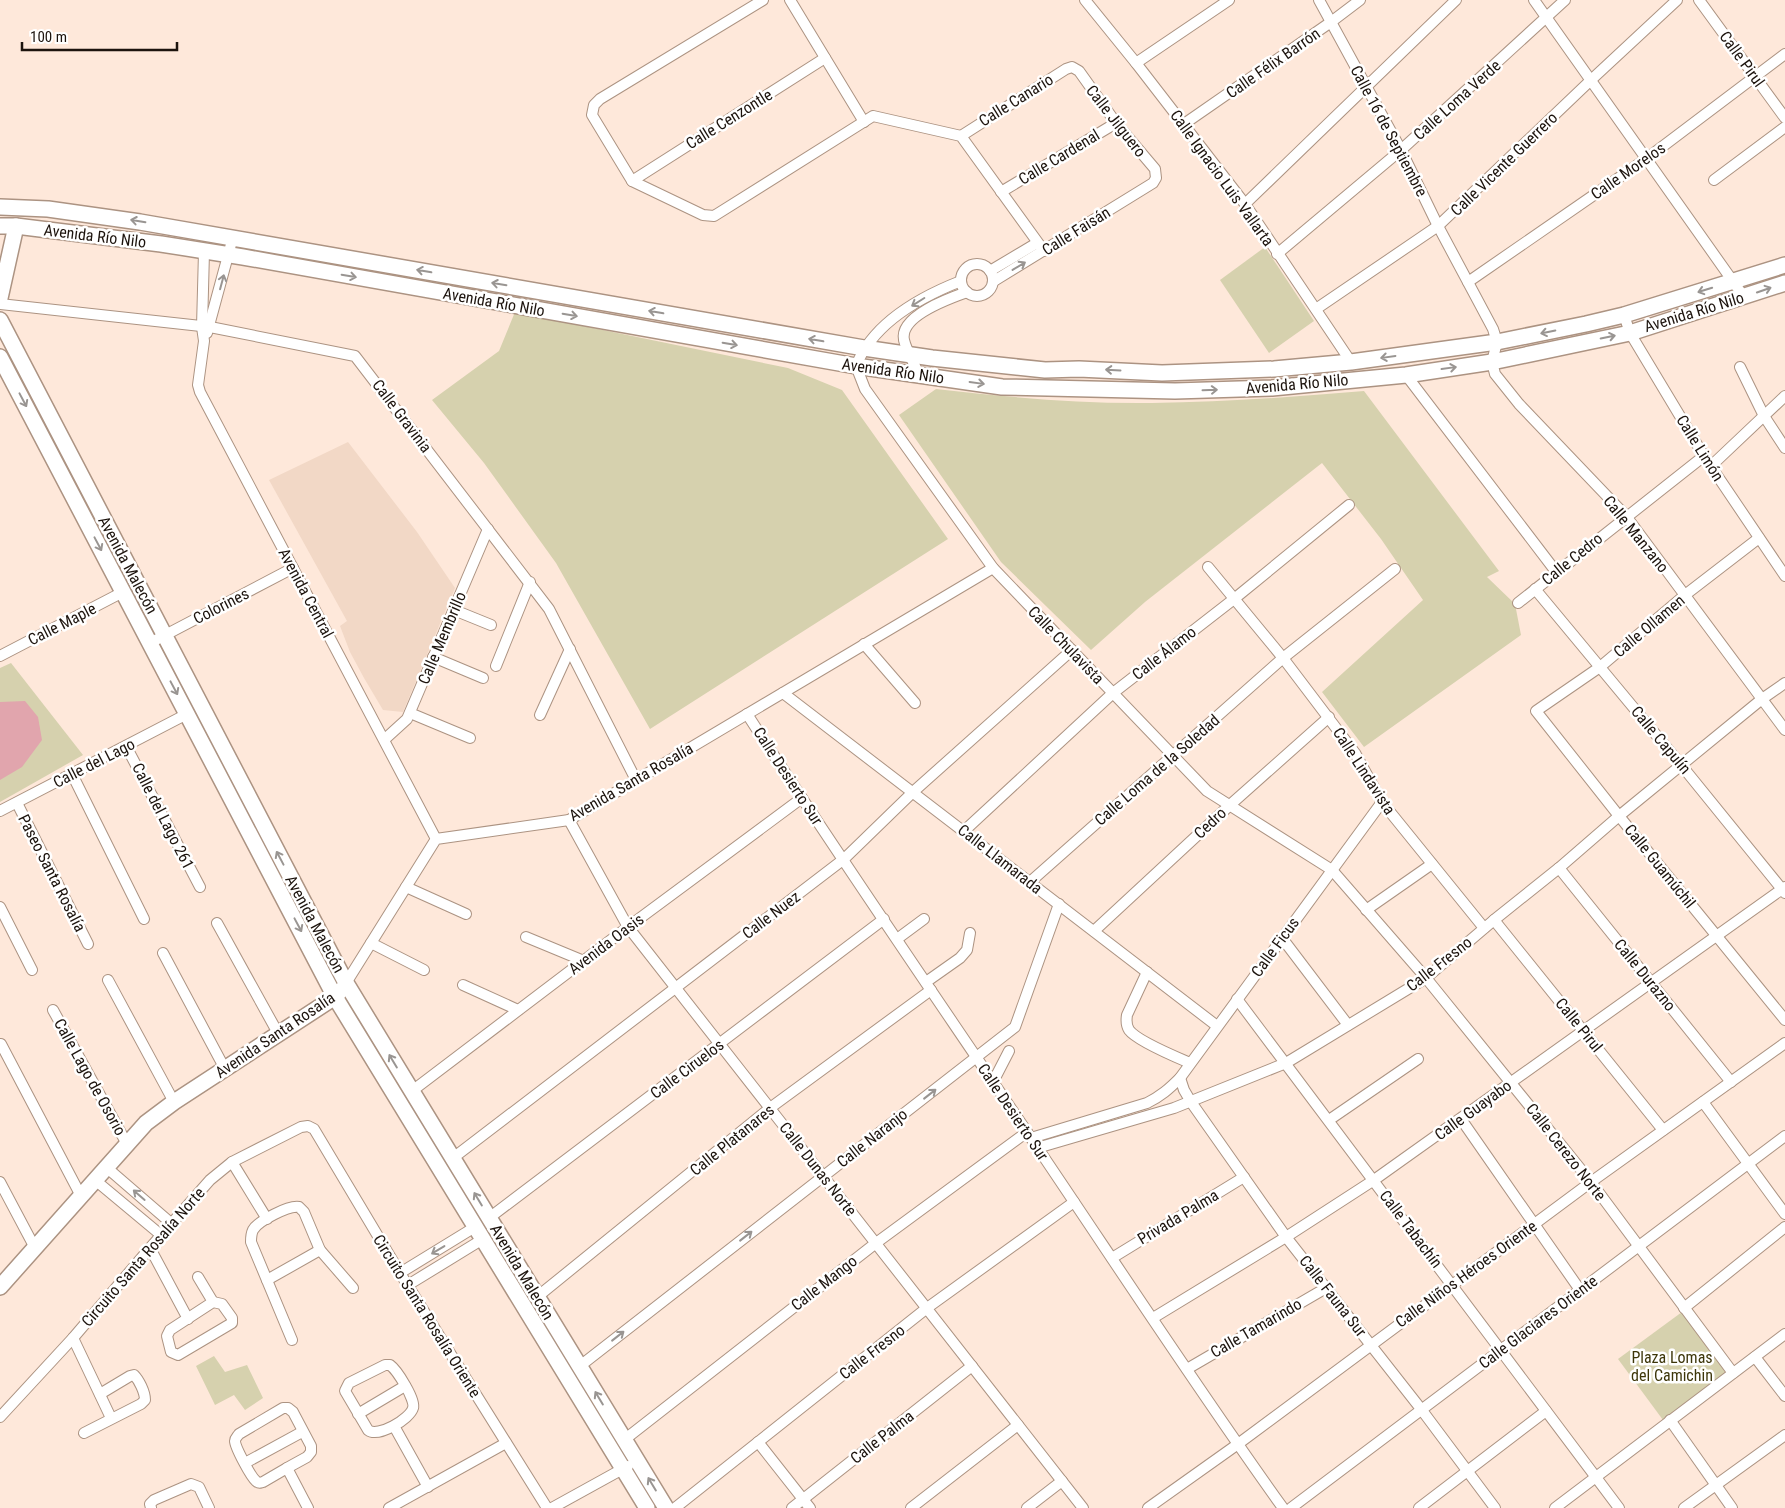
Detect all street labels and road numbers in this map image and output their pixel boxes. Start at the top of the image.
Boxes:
street label: Calle Félix Barrón [1222,24,1324,102]
street label: Calle Pirul [1715,27,1769,91]
street label: Calle Loma Verde [1410,56,1504,144]
street label: Calle 16 de Septiembre [1346,62,1432,200]
street label: Calle Canario [975,70,1057,130]
street label: Calle Jilguero [1082,81,1150,161]
street label: Calle Cenzontle [682,85,776,153]
street label: Calle Ignacio Luis Vallarta [1166,106,1278,250]
street label: Calle Vicente Guerrero [1447,108,1561,220]
street label: Calle Cardenal [1015,125,1103,189]
street label: Calle Morelos [1587,138,1669,204]
street label: Calle Faisán [1038,203,1114,259]
street label: Avenida Río Nilo [43,220,147,252]
street label: Avenida Río Nilo [442,284,546,320]
street label: Avenida Río Nilo [1642,288,1746,336]
street label: Avenida Río Nilo [841,354,945,388]
street label: Avenida Río Nilo [1245,370,1349,398]
street label: Calle Gravinia [368,376,436,456]
street label: Calle Limón [1672,411,1728,485]
street label: Calle Manzano [1599,492,1673,576]
street label: Avenida Malecón [94,513,162,617]
street label: Calle Cedro [1538,529,1606,589]
street label: Avenida Central [274,545,338,641]
street label: Colorines [190,584,252,628]
street label: Calle Membrillo [414,589,470,687]
street label: Calle Ollamen [1610,591,1688,661]
street label: Calle Maple [25,599,99,649]
street label: Calle Chulavista [1024,602,1108,688]
street label: Calle Álamo [1128,622,1200,684]
street label: Calle Capulín [1627,702,1695,778]
street label: Calle Loma de la Soledad [1091,711,1223,829]
street label: Calle Desierto Sur [749,724,827,829]
street label: Calle Lindavista [1329,724,1399,818]
street label: Calle del Lago [50,734,138,792]
street label: Avenida Santa Rosalía [566,739,696,825]
street label: Calle del Lago 261 [128,760,198,872]
street label: Cedro [1190,803,1230,843]
street label: Paseo Santa Rosalía [14,811,90,935]
street label: Calle Llamarada [954,820,1046,898]
street label: Calle Guamúchil [1620,820,1700,912]
street label: Avenida Malecón [281,872,349,976]
street label: Calle Nuez [738,887,804,943]
street label: Avenida Oasis [565,910,647,978]
street label: Calle Ficus [1247,913,1303,981]
street label: Calle Fresno [1402,932,1476,996]
street label: Calle Durazno [1610,935,1680,1015]
street label: Avenida Santa Rosalía [212,988,338,1082]
street label: Calle Pirul [1551,994,1607,1056]
street label: Calle Lago de Osorio [50,1015,130,1139]
street label: Calle Ciruelos [646,1035,728,1103]
street label: Calle Desierto Sur [974,1060,1052,1164]
street label: Calle Guayabo [1431,1076,1515,1144]
street label: Calle Platanares [686,1100,778,1180]
street label: Calle Cerezo Norte [1522,1100,1610,1204]
street label: Calle Naranjo [833,1105,911,1171]
street label: Calle Dunas Norte [775,1118,861,1220]
street label: Circuito Santa Rosalía Norte [77,1184,209,1330]
street label: Privada Palma [1134,1185,1222,1249]
street label: Calle Tabachín [1376,1186,1446,1272]
street label: Calle Niños Héroes Oriente [1392,1216,1540,1332]
street label: Avenida Malecón [486,1221,558,1323]
street label: Circuito Santa Rosalía Oriente [369,1231,485,1401]
street label: Calle Mango [787,1251,861,1315]
street label: Calle Fauna Sur [1295,1252,1371,1341]
street label: Calle Glaciares Oriente [1475,1271,1601,1373]
street label: Calle Tamarindo [1207,1294,1305,1362]
street label: Calle Fresno [835,1320,909,1384]
street label: Calle Palma [847,1406,917,1468]

